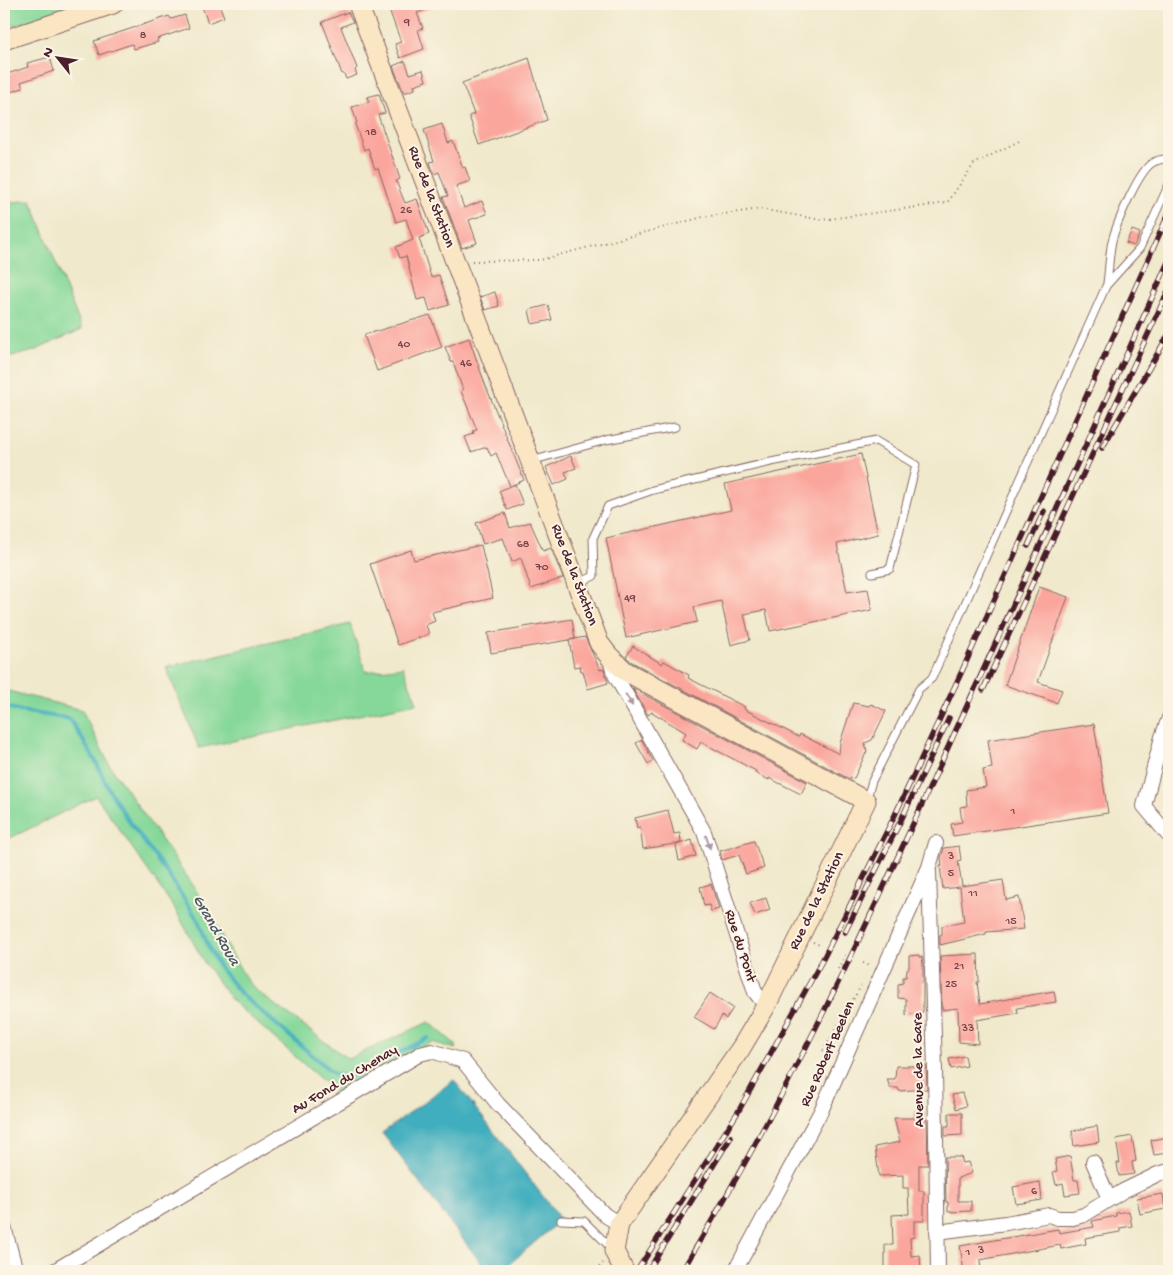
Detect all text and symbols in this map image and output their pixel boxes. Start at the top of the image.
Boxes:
house number: 9 [403,16,410,30]
house number: 8 [140,29,147,43]
north arrow [32,32,82,82]
text: N [39,45,59,61]
house number: 18 [364,126,377,140]
street label: Rue de la Station [403,144,459,250]
house number: 26 [400,204,413,218]
house number: 40 [398,338,410,352]
house number: 46 [460,357,473,371]
street label: Rue de la Station [546,522,602,628]
house number: 68 [517,538,530,552]
house number: 70 [534,561,549,575]
house number: 49 [624,592,636,606]
one-way arrow [625,694,634,707]
house number: 1 [1010,805,1016,819]
one-way arrow [704,835,712,850]
street label: Rue de la Station [785,849,849,953]
house number: 3 [947,850,954,864]
house number: 5 [948,867,954,881]
house number: 11 [967,887,978,901]
water label: Grand Roua [187,892,243,971]
street label: Rue du Pont [720,908,761,986]
house number: 15 [1004,915,1017,929]
house number: 21 [954,960,965,974]
house number: 25 [945,978,957,992]
street label: Rue Robert Beelen [797,998,859,1110]
street label: Avenue de la Gare [909,1012,929,1128]
house number: 33 [961,1022,974,1036]
street label: Au Fond du Chenay [289,1041,402,1119]
house number: 6 [1031,1185,1038,1199]
house number: 3 [977,1244,984,1258]
house number: 1 [965,1246,971,1260]

